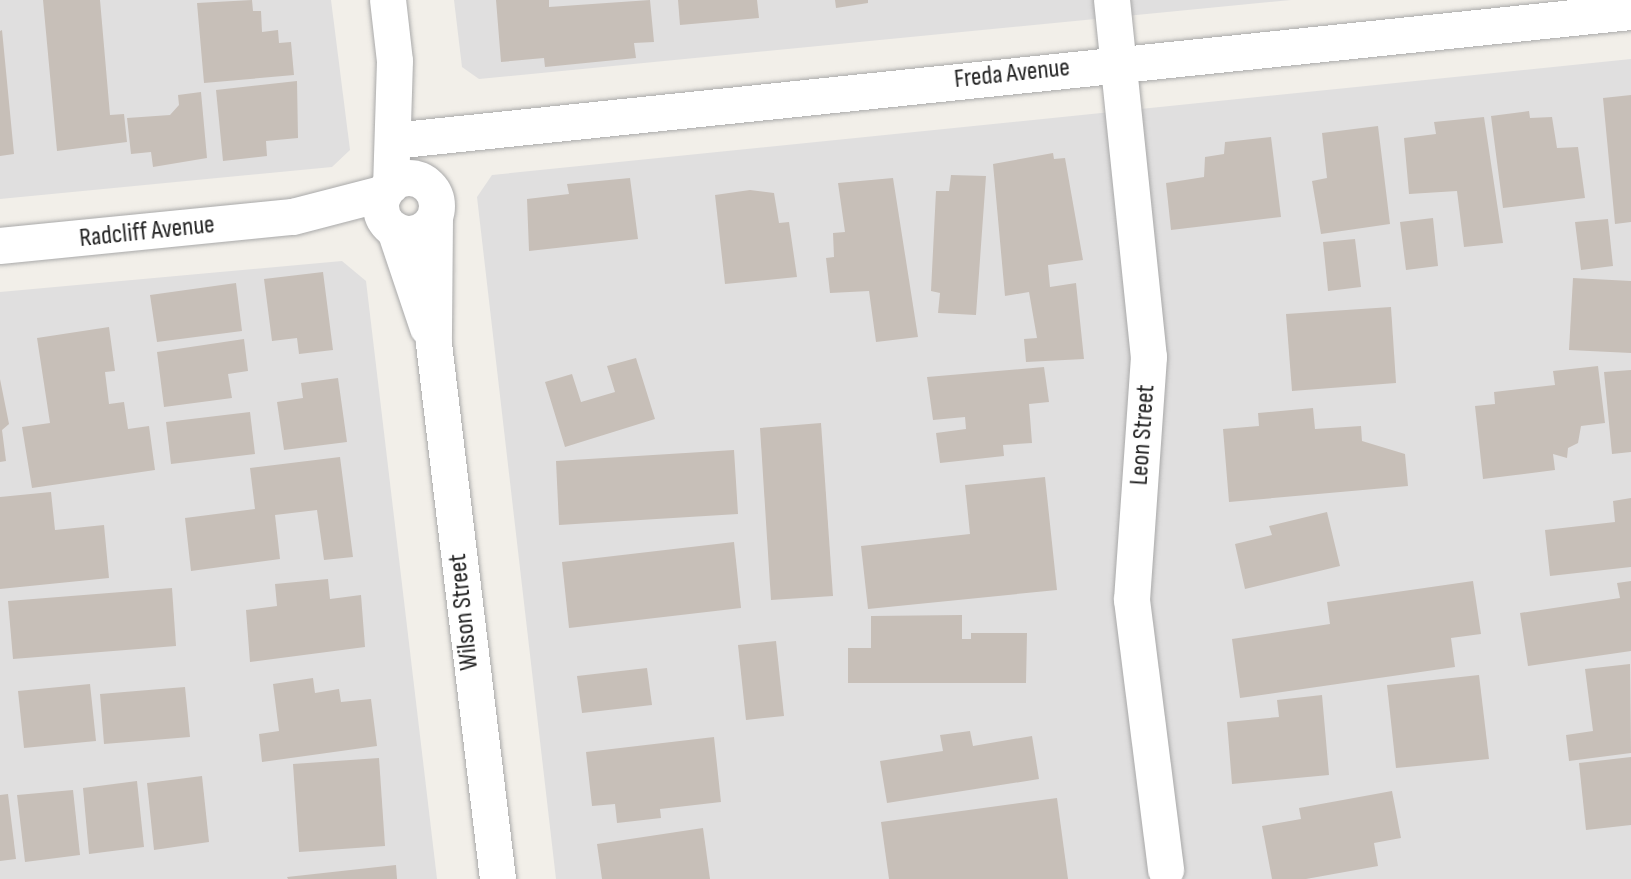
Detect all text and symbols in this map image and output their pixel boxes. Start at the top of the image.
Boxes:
street label: Freda Avenue [953,52,1071,96]
street label: Radcliff Avenue [78,209,216,255]
street label: Leon Street [1124,384,1162,486]
street label: Wilson Street [442,552,486,672]

